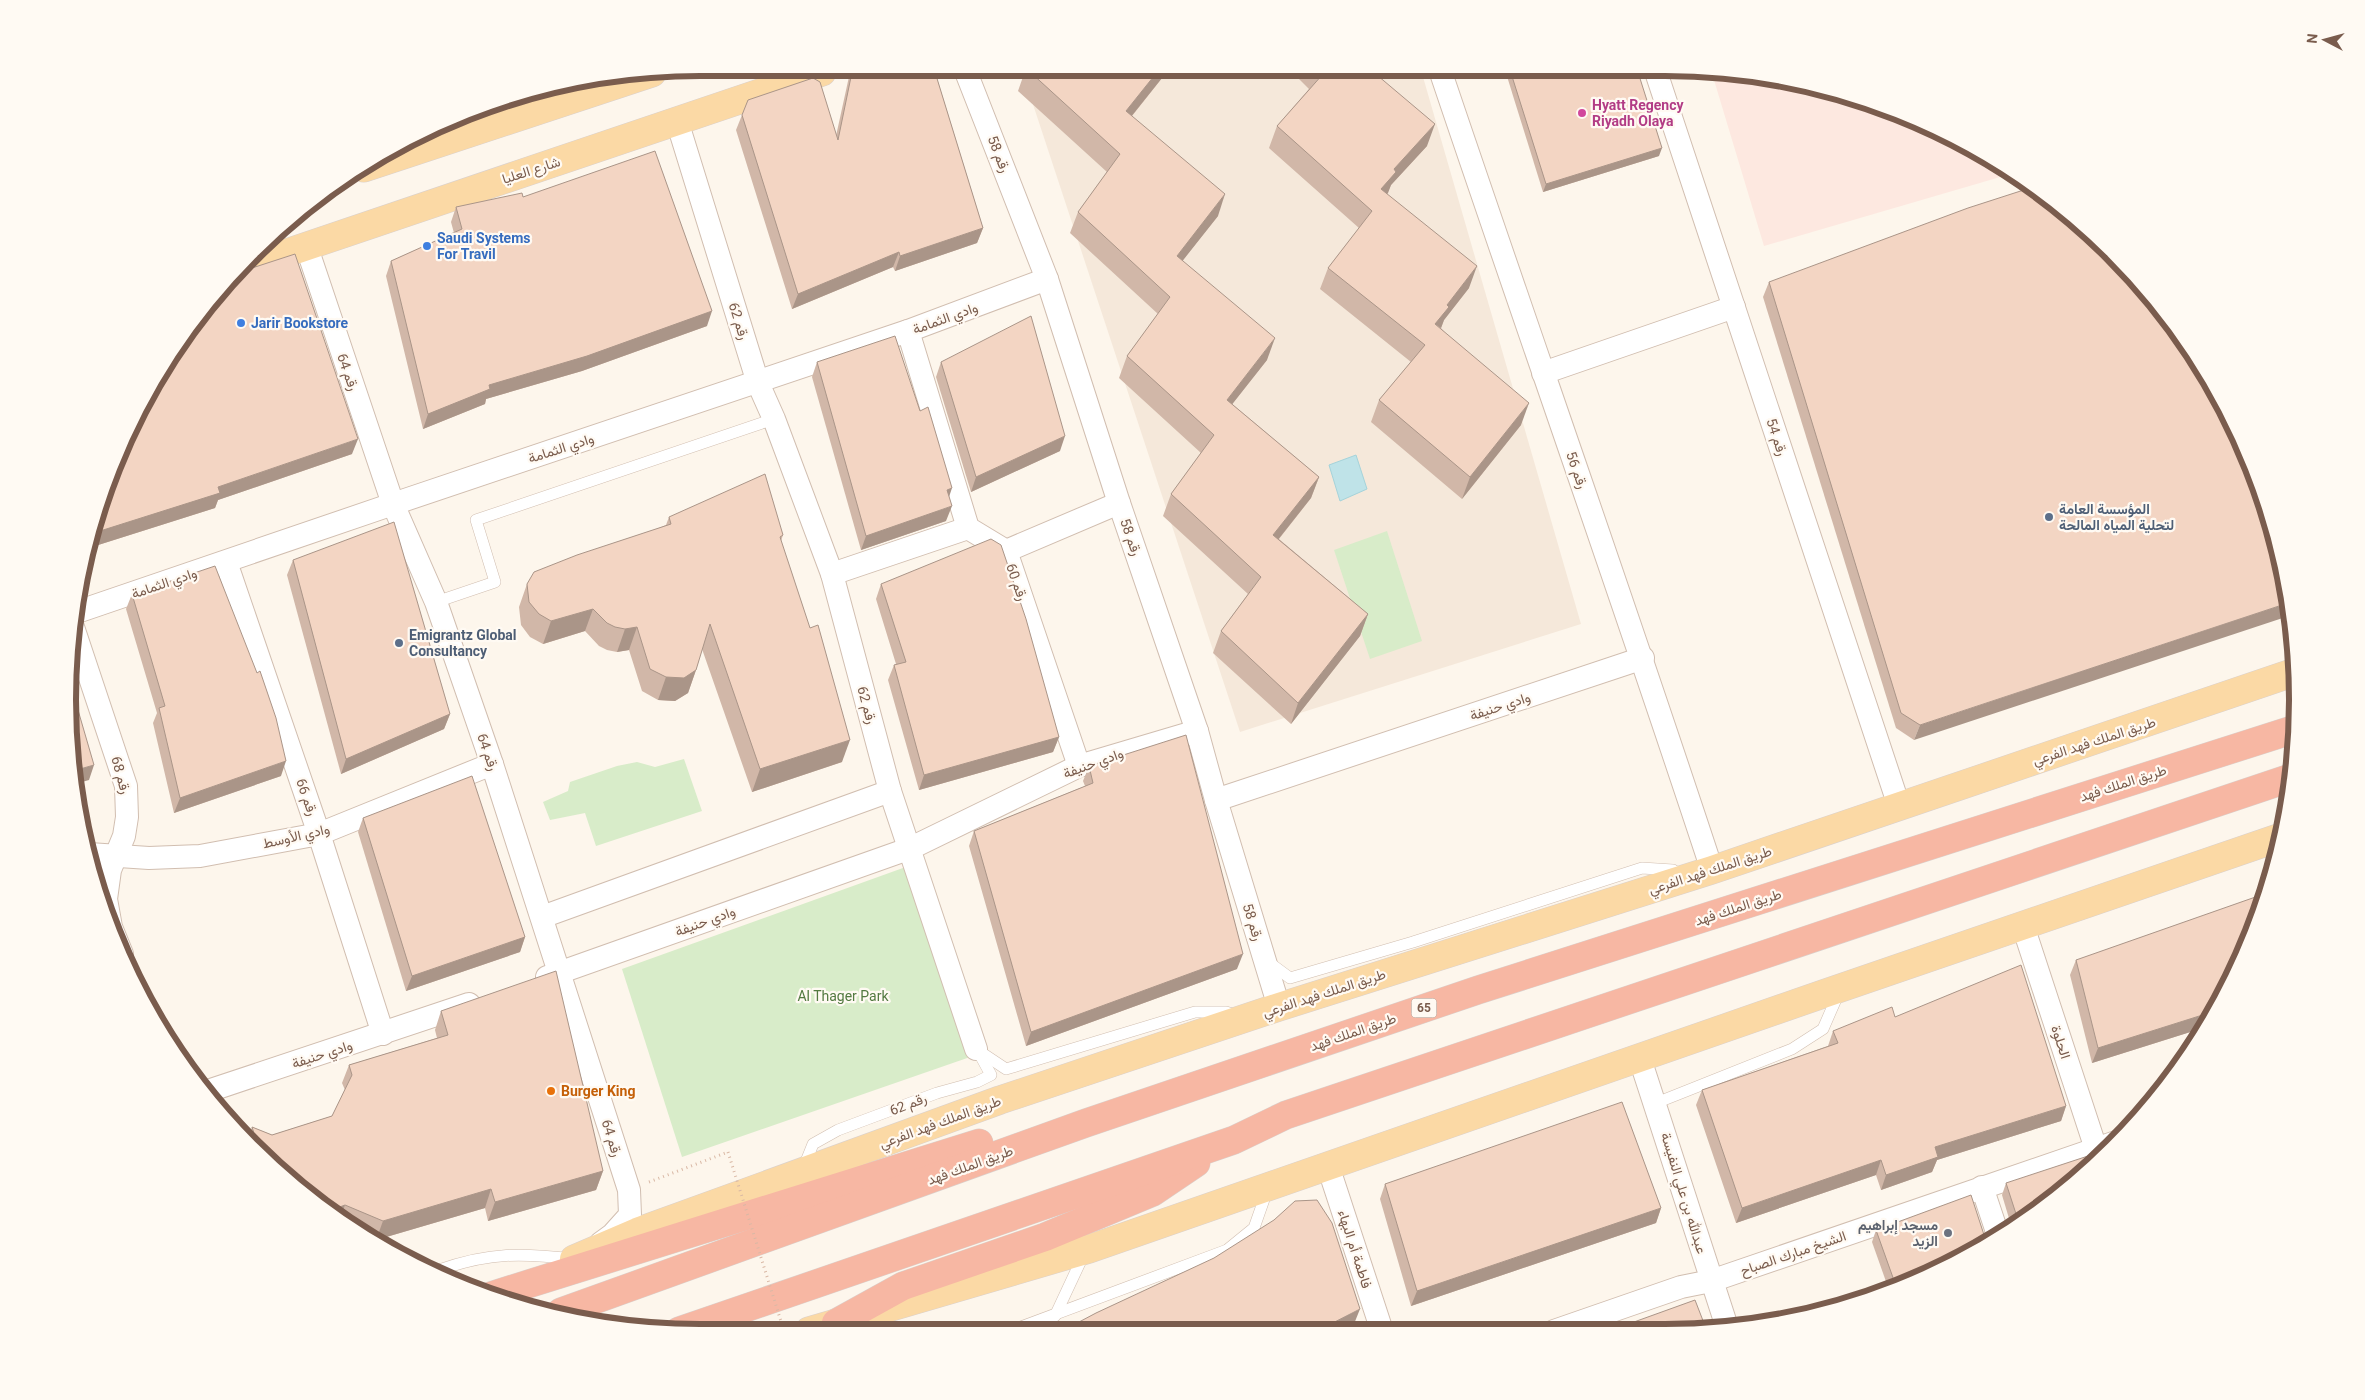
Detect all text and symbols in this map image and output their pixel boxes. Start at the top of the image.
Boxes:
north arrow [2300,15,2350,65]
text: N [2304,33,2321,44]
place label: Hyatt Regency Riyadh Olaya [1592,97,1685,129]
marker: Hyatt Regency Riyadh Olaya [1576,107,1588,119]
street label: رقم 58 [984,133,1013,175]
street label: شارع العليا [500,153,563,190]
place label: Saudi Systems For Travil [437,230,531,262]
marker: Saudi Systems For Travil [421,240,433,252]
street label: وادي الثمامة [910,299,981,341]
street label: رقم 62 [725,300,752,342]
place label: Jarir Bookstore [251,315,349,331]
marker: Jarir Bookstore [235,317,247,329]
street label: رقم 64 [333,351,362,393]
street label: رقم 54 [1763,416,1791,458]
street label: وادي الثمامة [526,430,597,470]
street label: رقم 56 [1562,449,1591,491]
place label: المؤسسة العامة لتحلية المياه المالحة [2059,501,2174,534]
marker: المؤسسة العامة لتحلية المياه المالحة [2043,511,2055,523]
street label: رقم 58 [1116,516,1145,558]
street label: رقم 60 [1002,561,1031,603]
street label: وادي الثمامة [129,564,200,605]
place label: Emigrantz Global Consultancy [409,627,517,659]
marker: Emigrantz Global Consultancy [393,637,405,649]
street label: رقم 62 [853,684,880,726]
street label: وادي حنيفة [1468,689,1534,727]
street label: طريق الملك فهد الفرعي [2030,714,2159,772]
street label: رقم 64 [473,731,502,773]
street label: وادي حنيفة [1061,745,1127,785]
street label: رقم 68 [107,754,134,796]
street label: طريق الملك فهد [2078,761,2169,805]
street label: رقم 66 [292,776,321,818]
street label: وادي الأوسط [261,820,332,855]
street label: طريق الملك فهد الفرعي [1646,843,1775,901]
street label: طريق الملك فهد [1693,885,1784,929]
street label: رقم 58 [1239,901,1266,943]
street label: وادي حنيفة [673,903,739,943]
street label: طريق الملك فهد الفرعي [1260,966,1389,1024]
park label: Al Thager Park [797,988,889,1004]
road number: 65 [1412,998,1436,1018]
street label: طريق الملك فهد [1308,1010,1398,1055]
street label: الحلوة [2047,1023,2074,1061]
street label: وادي حنيفة [290,1037,356,1075]
place label: Burger King [561,1083,635,1099]
marker: Burger King [545,1085,557,1097]
street label: رقم 62 [887,1090,929,1119]
street label: طريق الملك فهد الفرعي [877,1093,1004,1155]
street label: رقم 64 [598,1117,625,1159]
street label: عبدالله بن علي النفيسة [1654,1130,1710,1257]
street label: طريق الملك فهد [925,1142,1015,1189]
street label: فاطمة أم البهاء [1334,1208,1375,1291]
place label: مسجد إبراهيم الزيد [1858,1217,1938,1250]
street label: الشيخ مبارك الصباح [1738,1227,1849,1281]
marker: مسجد إبراهيم الزيد [1942,1227,1954,1239]

